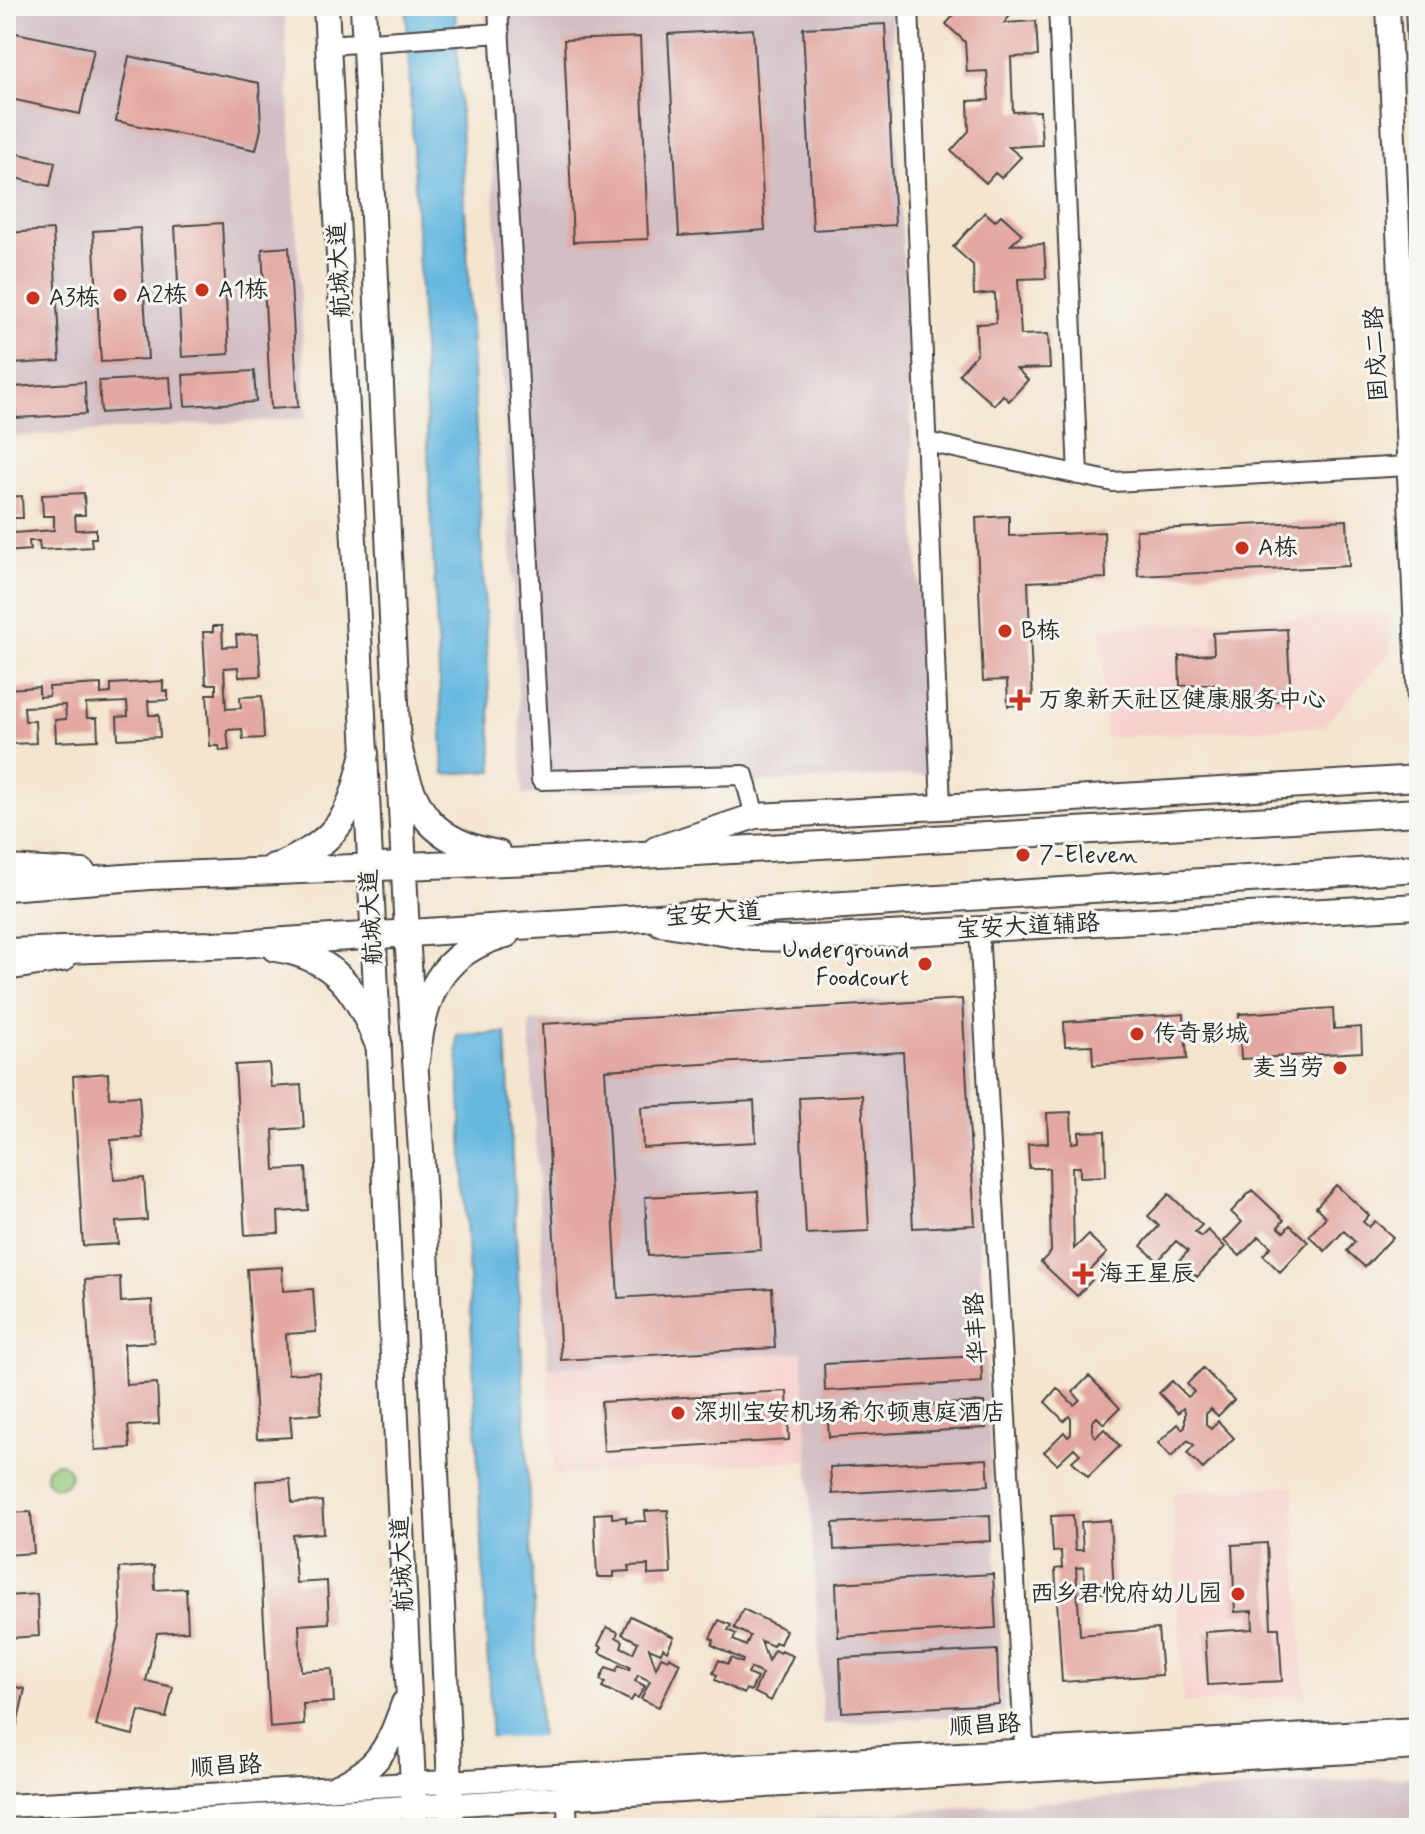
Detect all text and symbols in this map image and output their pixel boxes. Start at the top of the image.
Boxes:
street label: 航城大道 [322,221,358,319]
place label: A1栋 [218,275,268,306]
place label: A2栋 [136,280,187,311]
marker: A1栋 [193,281,211,299]
place label: A3栋 [49,283,100,314]
marker: A2栋 [111,286,129,304]
marker: A3栋 [24,289,42,307]
street label: 固戍二路 [1359,305,1395,403]
place label: A栋 [1258,533,1298,564]
marker: A栋 [1233,539,1251,557]
place label: B栋 [1021,616,1060,647]
marker: B栋 [996,622,1014,640]
place label: 万象新天社区健康服务中心 [1038,685,1326,716]
marker: 万象新天社区健康服务中心 [1009,689,1031,711]
place label: 7-Eleven [1039,840,1138,871]
marker: 7-Eleven [1014,846,1032,864]
street label: 航城大道 [354,868,390,966]
street label: 宝安大道 [664,896,762,934]
street label: 宝安大道辅路 [955,908,1101,946]
place label: Underground Foodcourt [782,935,909,994]
marker: Underground Foodcourt [916,955,934,973]
place label: 传奇影城 [1153,1019,1249,1050]
marker: 传奇影城 [1128,1025,1146,1043]
place label: 麦当劳 [1252,1053,1324,1084]
marker: 麦当劳 [1331,1059,1349,1077]
place label: 海王星辰 [1099,1259,1195,1290]
marker: 海王星辰 [1074,1265,1092,1283]
street label: 华丰路 [960,1291,994,1365]
place label: 深圳宝安机场希尔顿惠庭酒店 [694,1398,1006,1429]
marker: 深圳宝安机场希尔顿惠庭酒店 [669,1404,687,1422]
street label: 航城大道 [385,1515,421,1613]
place label: 西乡君悦府幼儿园 [1030,1579,1222,1610]
marker: 西乡君悦府幼儿园 [1229,1585,1247,1603]
street label: 顺昌路 [948,1709,1022,1743]
street label: 顺昌路 [189,1750,263,1784]

